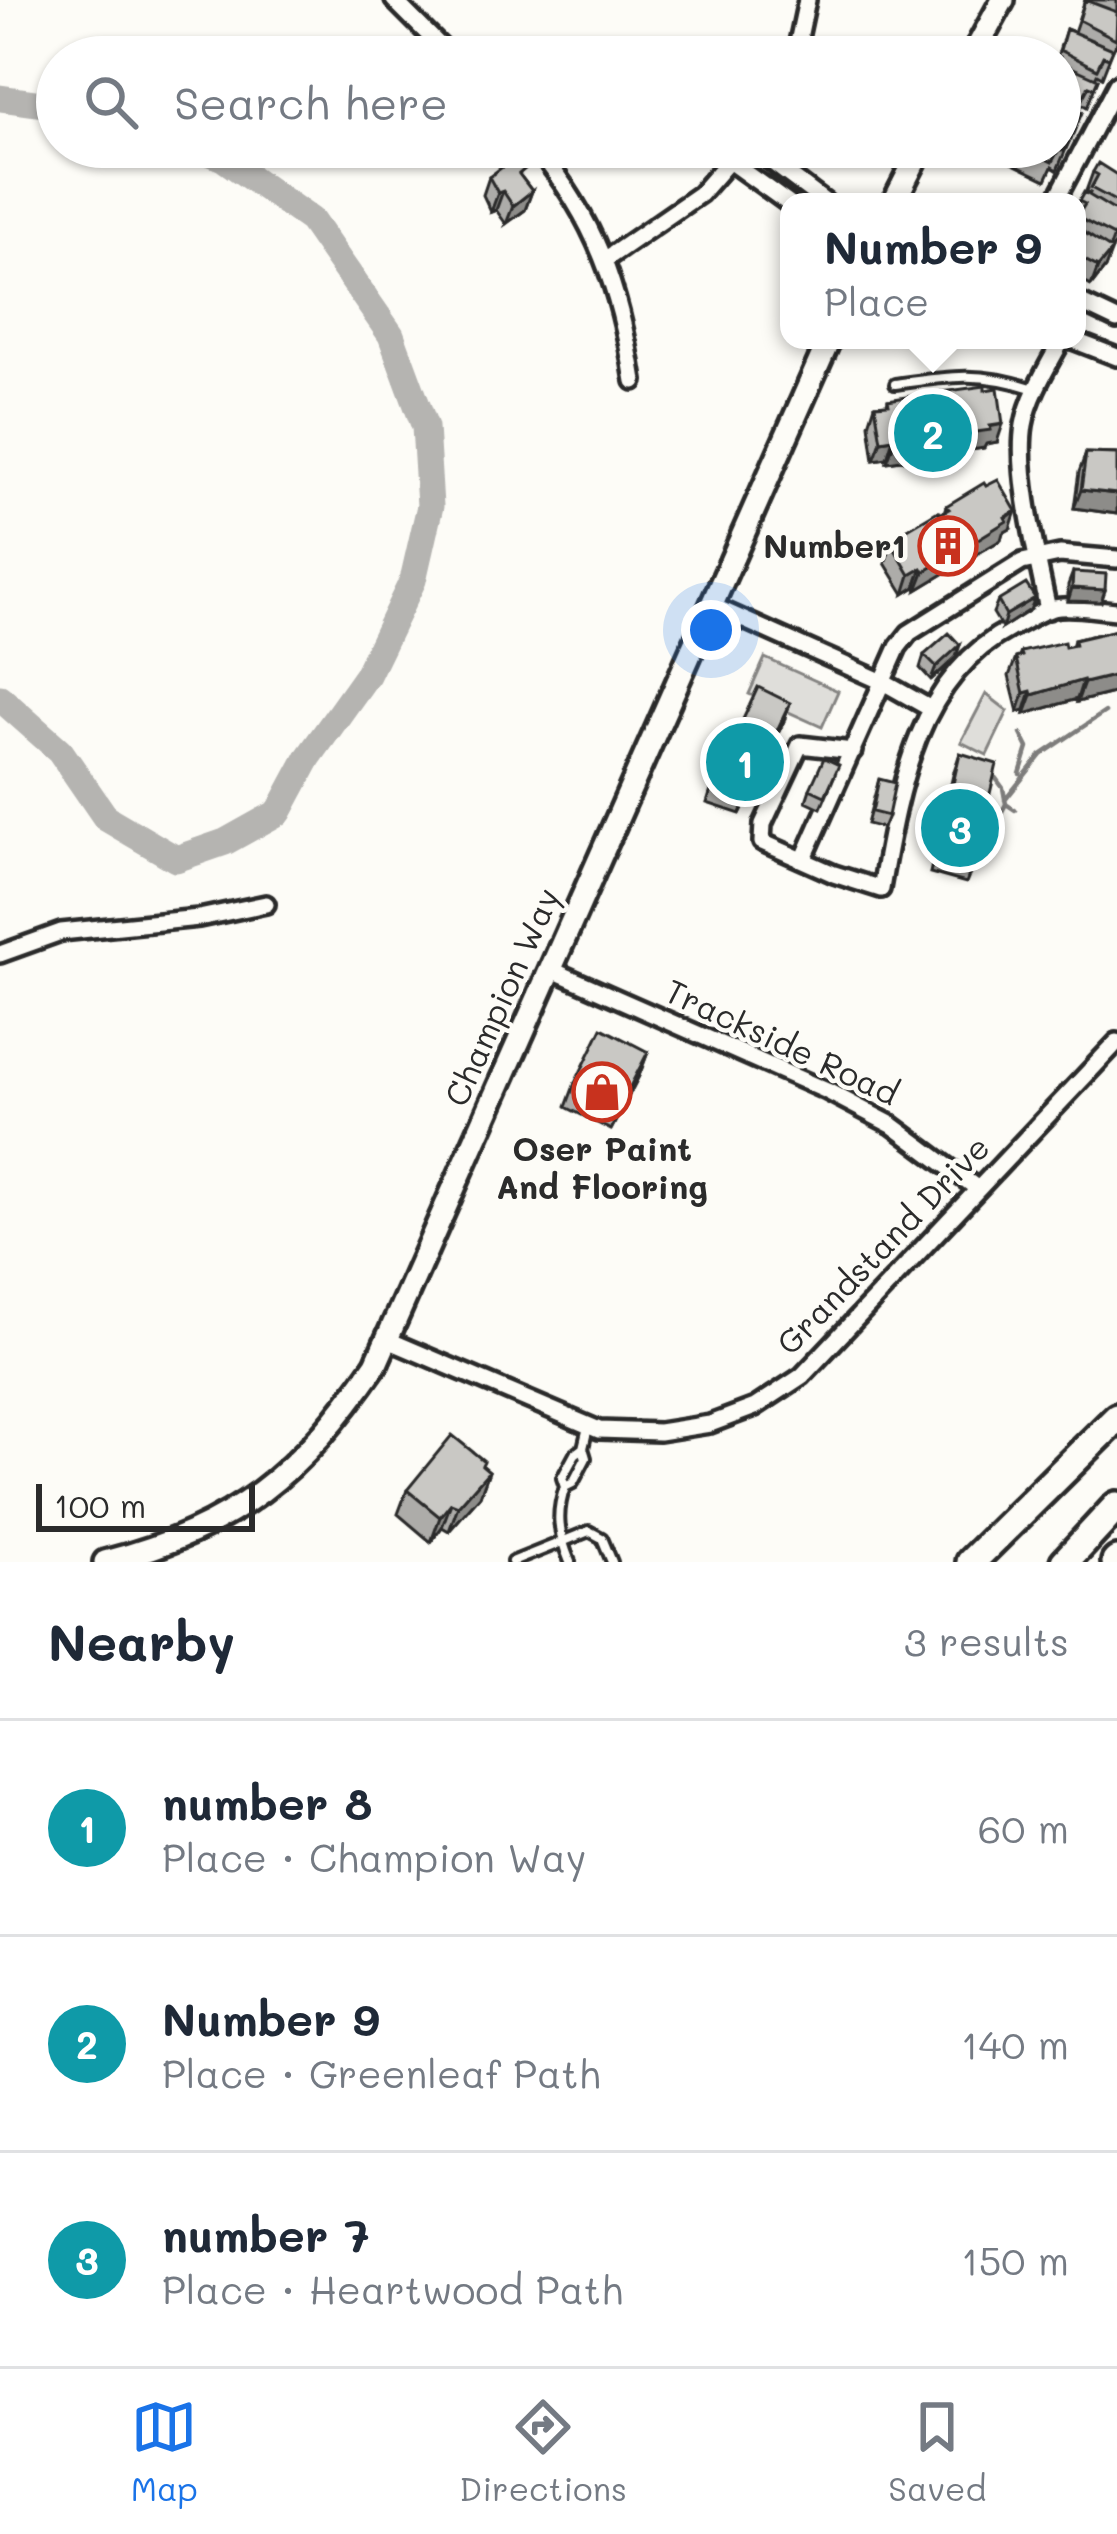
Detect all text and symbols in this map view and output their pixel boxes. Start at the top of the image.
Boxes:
search box [36,36,1081,168]
icon: search [78,69,144,135]
text: Search here [174,73,448,131]
popup [780,193,1086,349]
text: Number 9 [824,217,1042,275]
text: Place [824,275,929,326]
pin: 2 [894,388,972,478]
building icon: Number1 [917,515,979,577]
place label: Number1 [763,523,906,566]
your location [681,600,741,660]
pin: 1 [706,717,784,807]
pin: 3 [921,783,999,873]
street label: Champion Way [433,880,569,1113]
street label: Trackside Road [659,968,906,1114]
shop icon: Oser Paint And Flooring [571,1061,633,1123]
street label: Grandstand Drive [766,1125,998,1363]
place label: Oser Paint And Flooring [496,1126,708,1207]
scale bar [36,1478,255,1531]
text: 100 m [54,1483,146,1526]
text: Nearby [48,1607,235,1674]
text: 3 results [904,1615,1069,1666]
text: number 8 [162,1773,372,1831]
text: 1 [78,1802,96,1853]
text: 60 m [978,1802,1069,1853]
text: Place · Champion Way [162,1831,586,1882]
text: Number 9 [162,1989,380,2047]
text: 2 [76,2018,98,2069]
text: 140 m [961,2018,1069,2069]
text: Place · Greenleaf Path [162,2047,600,2098]
text: number 7 [162,2205,370,2263]
text: 3 [75,2234,99,2285]
text: 150 m [961,2234,1069,2285]
text: Place · Heartwood Path [162,2263,623,2314]
tab: Map [131,2394,198,2509]
tab: Directions [459,2394,627,2509]
tab: Saved [888,2394,986,2509]

